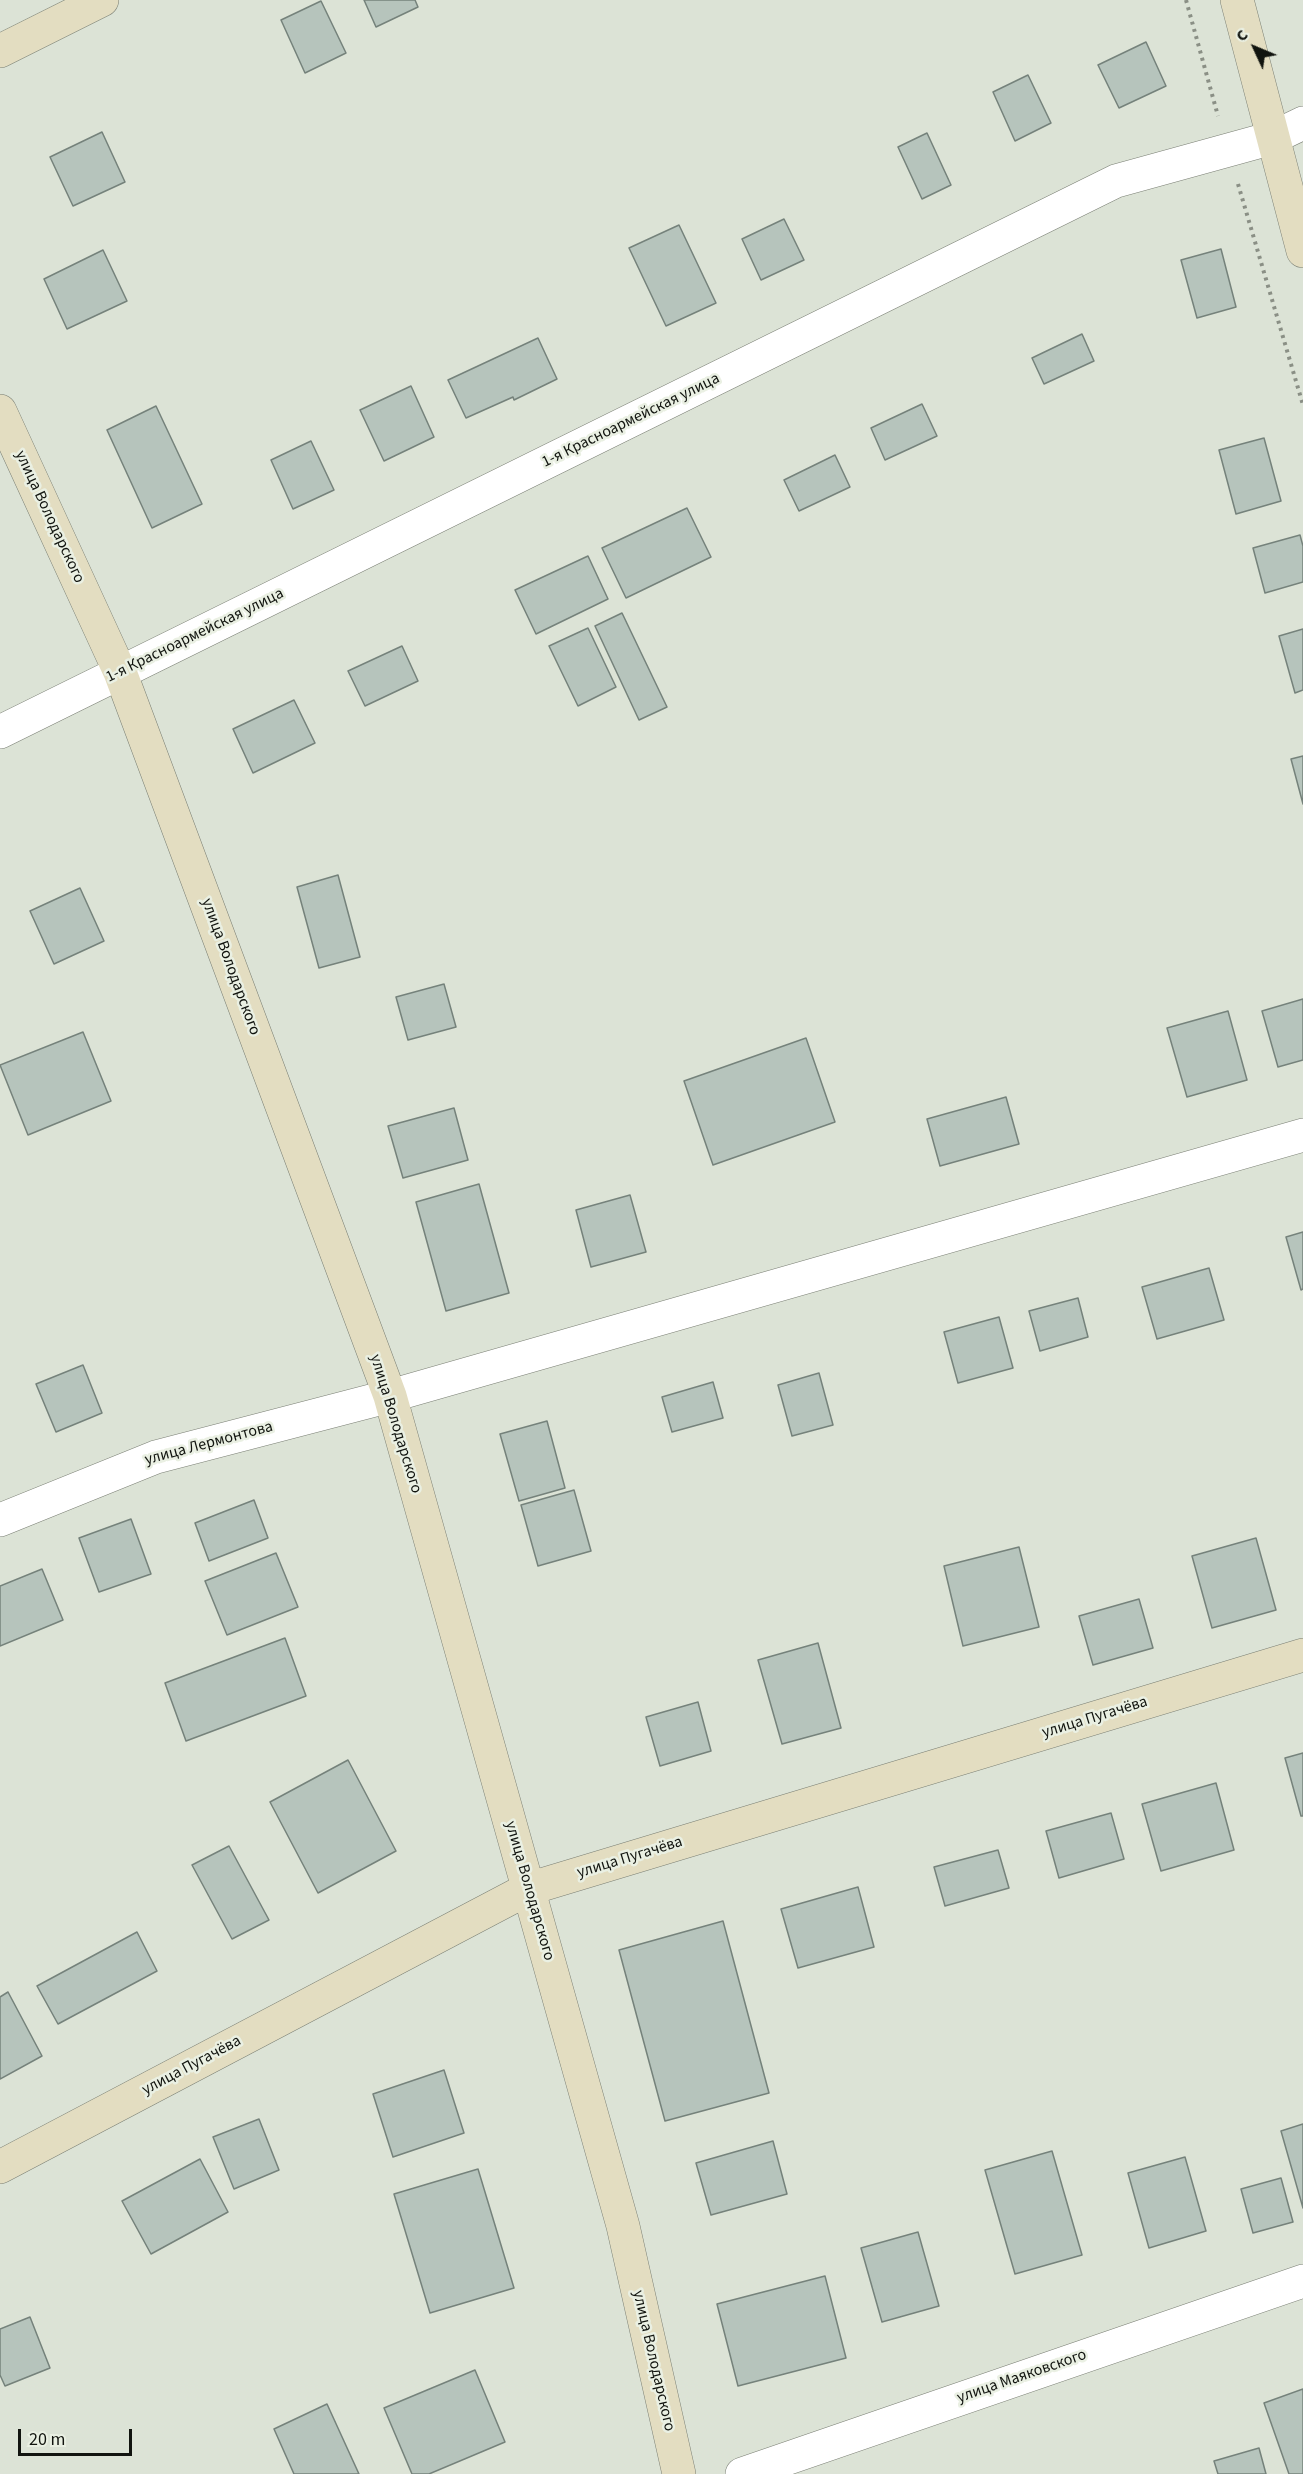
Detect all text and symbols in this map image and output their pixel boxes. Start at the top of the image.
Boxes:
north arrow [1225,18,1285,78]
text: С [1231,25,1253,46]
street label: 1-я Красноармейская улица [539,370,723,472]
street label: улица Володарского [10,448,88,586]
street label: 1-я Красноармейская улица [103,585,287,687]
street label: улица Володарского [196,896,264,1038]
street label: улица Володарского [365,1352,425,1496]
street label: улица Лермонтова [143,1418,275,1470]
street label: улица Пугачёва [1040,1693,1150,1743]
street label: улица Володарского [500,1819,558,1963]
street label: улица Пугачёва [575,1833,685,1883]
street label: улица Пугачёва [139,2032,245,2100]
street label: улица Володарского [627,2289,679,2433]
street label: улица Маяковского [955,2346,1089,2408]
scale bar [21,2417,135,2455]
text: 20 m [29,2427,65,2452]

